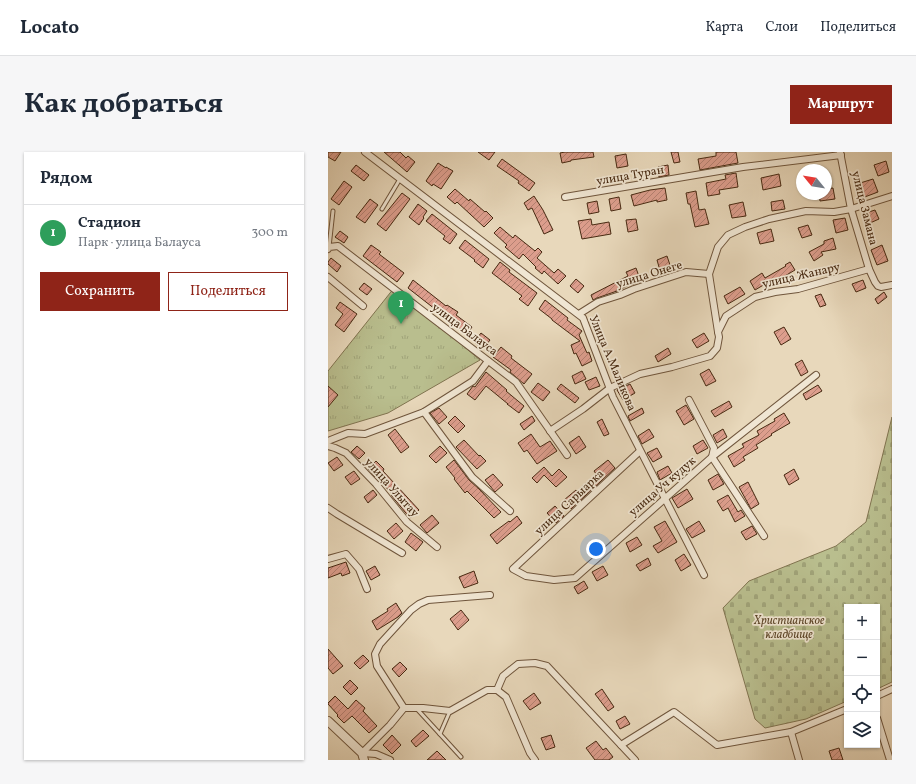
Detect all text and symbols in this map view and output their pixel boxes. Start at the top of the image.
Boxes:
text: Locato [20,15,79,41]
text: Карта [705,18,743,37]
text: Слои [765,18,798,37]
text: Поделиться [820,18,896,37]
text: Как добраться [24,85,223,124]
button: Маршрут [790,85,892,124]
street label: улица Туран [595,162,665,190]
north arrow [796,164,832,200]
text: Рядом [40,167,93,190]
street label: улица Замана [847,169,881,247]
text: Стадион [78,213,141,234]
text: 1 [50,224,56,242]
text: 300 m [252,224,288,242]
text: Парк · улица Балауса [78,234,201,252]
street label: улица Онеге [614,257,685,293]
street label: улица Жанару [761,259,842,293]
button: Сохранить [40,272,160,311]
button: Поделиться [168,272,288,311]
pin: 1 [388,291,414,324]
street label: улица Балауса [428,300,501,360]
street label: Улица А.Маликова [585,313,640,414]
street label: улица Уч кудук [626,453,700,520]
street label: улица Улытау [360,455,423,521]
street label: улица Сарыарка [532,466,608,539]
your location [586,539,606,559]
map controls [844,604,880,748]
button: + [844,604,880,640]
park label: Христианское кладбище [753,613,825,643]
button: − [844,640,880,676]
button: locate [844,676,880,712]
button: layers [844,712,880,748]

